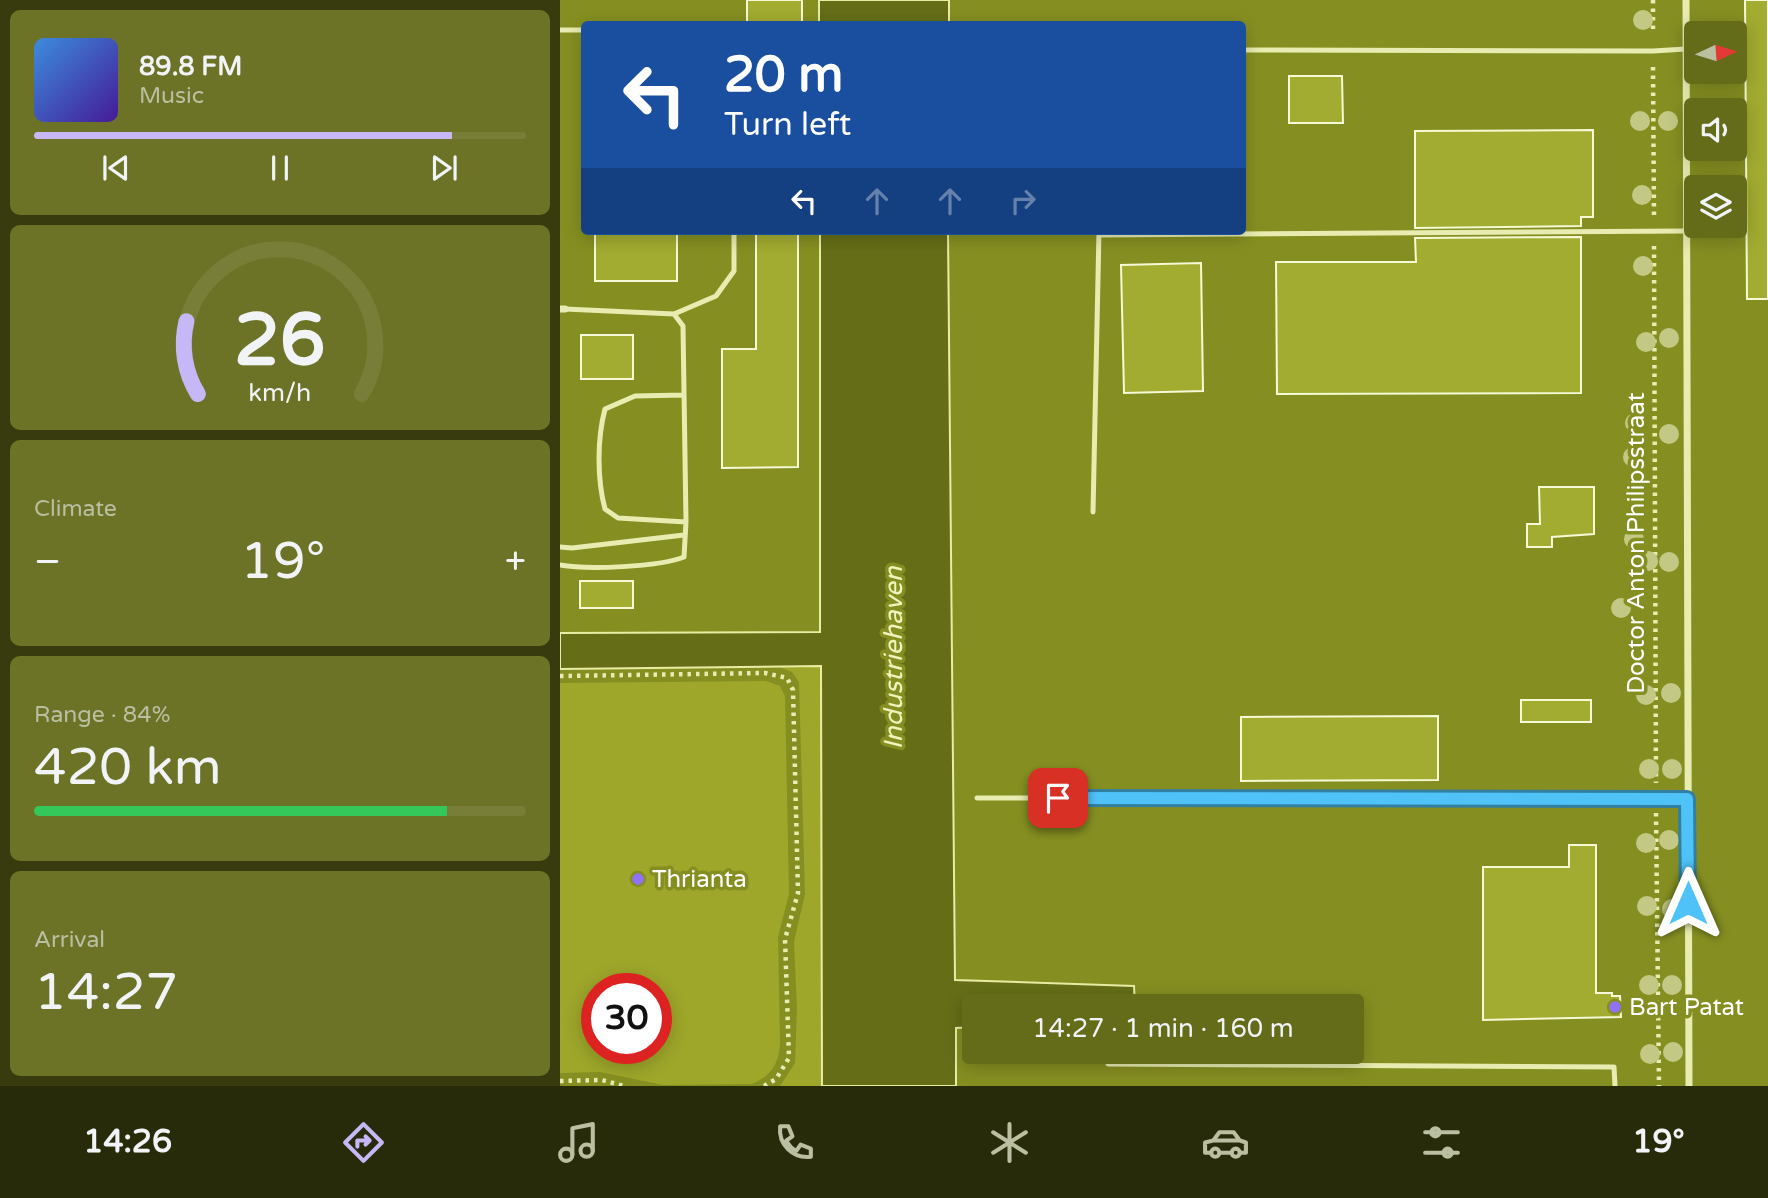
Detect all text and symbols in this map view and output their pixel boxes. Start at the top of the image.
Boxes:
north arrow [1684,21,1746,84]
map controls [1684,21,1747,238]
text: 20 m [724,46,843,105]
icon: left [609,49,700,140]
text: 89.8 FM [139,51,242,82]
text: Music [139,82,204,110]
button: sound [1684,98,1747,161]
text: Turn left [724,106,851,144]
icon: previous [97,149,135,187]
icon: pause [261,149,299,187]
icon: next [425,149,463,187]
button: layers [1684,175,1747,238]
icon: left [785,182,823,220]
icon: ahead [858,182,896,220]
icon: ahead [931,182,969,220]
icon: right [1004,182,1042,220]
text: 26 [234,297,326,385]
text: km/h [249,378,311,408]
street label: Doctor Anton Philipsstraat [1622,392,1651,694]
text: Climate [34,495,117,523]
text: 19° [240,530,325,593]
text: − [34,539,61,585]
text: + [505,539,526,585]
water label: Industriehaven [878,565,909,750]
text: Range · 84% [34,701,170,729]
text: 420 km [34,736,222,799]
pin [1028,768,1088,828]
icon: arrive [1039,779,1077,817]
place label: Thrianta [652,865,747,894]
position arrow [1651,866,1725,940]
marker: Thrianta [630,871,646,887]
text: Arrival [34,926,105,954]
text: 14:27 [34,961,178,1024]
speed limit sign: 30 [581,973,672,1064]
place label: Bart Patat [1629,993,1744,1022]
marker: Bart Patat [1607,999,1623,1015]
text: 14:27 · 1 min · 160 m [1032,1013,1294,1044]
icon: directions [339,1118,388,1167]
icon: music [554,1118,603,1167]
icon: phone [770,1118,819,1167]
icon: climate [985,1118,1034,1167]
icon: car [1201,1118,1250,1167]
icon: filters [1417,1118,1466,1167]
text: 14:26 [83,1123,172,1161]
text: 19° [1632,1123,1685,1161]

